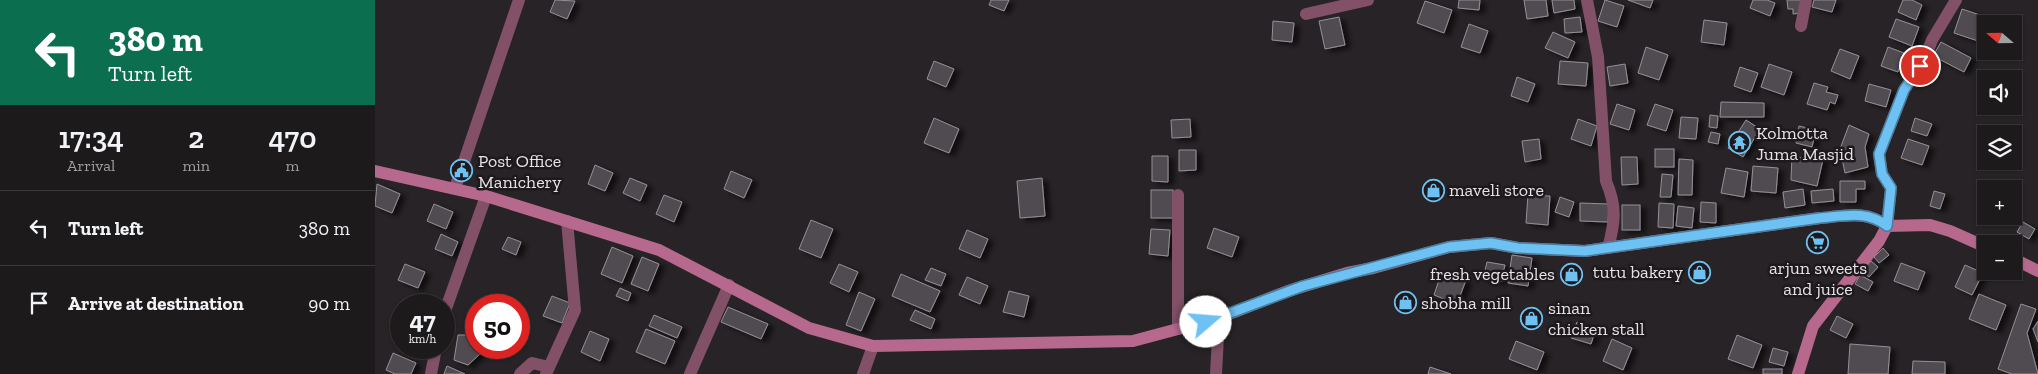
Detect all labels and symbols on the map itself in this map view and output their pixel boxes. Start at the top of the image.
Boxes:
north arrow [1977,15,2023,60]
pin [1899,45,1941,87]
place label: Kolmotta Juma Masjid [1756,122,1854,165]
temple icon: Kolmotta Juma Masjid [1728,131,1752,155]
place label: Post Office Manichery [478,150,562,193]
public building icon: Post Office Manichery [450,159,474,183]
shop icon: maveli store [1421,178,1445,202]
place label: maveli store [1449,179,1544,201]
supermarket icon: arjun sweets and juice [1806,231,1830,255]
place label: arjun sweets and juice [1769,257,1867,300]
shop icon: tutu bakery [1687,260,1711,284]
place label: tutu bakery [1593,261,1684,283]
shop icon: fresh vegetables [1559,262,1583,286]
place label: fresh vegetables [1430,263,1555,285]
shop icon: shobha mill [1393,291,1417,315]
place label: shobha mill [1421,292,1511,314]
speed limit sign: 50 [465,294,530,359]
position arrow [1179,295,1231,347]
place label: sinan chicken stall [1548,297,1645,340]
shop icon: sinan chicken stall [1520,306,1544,330]

